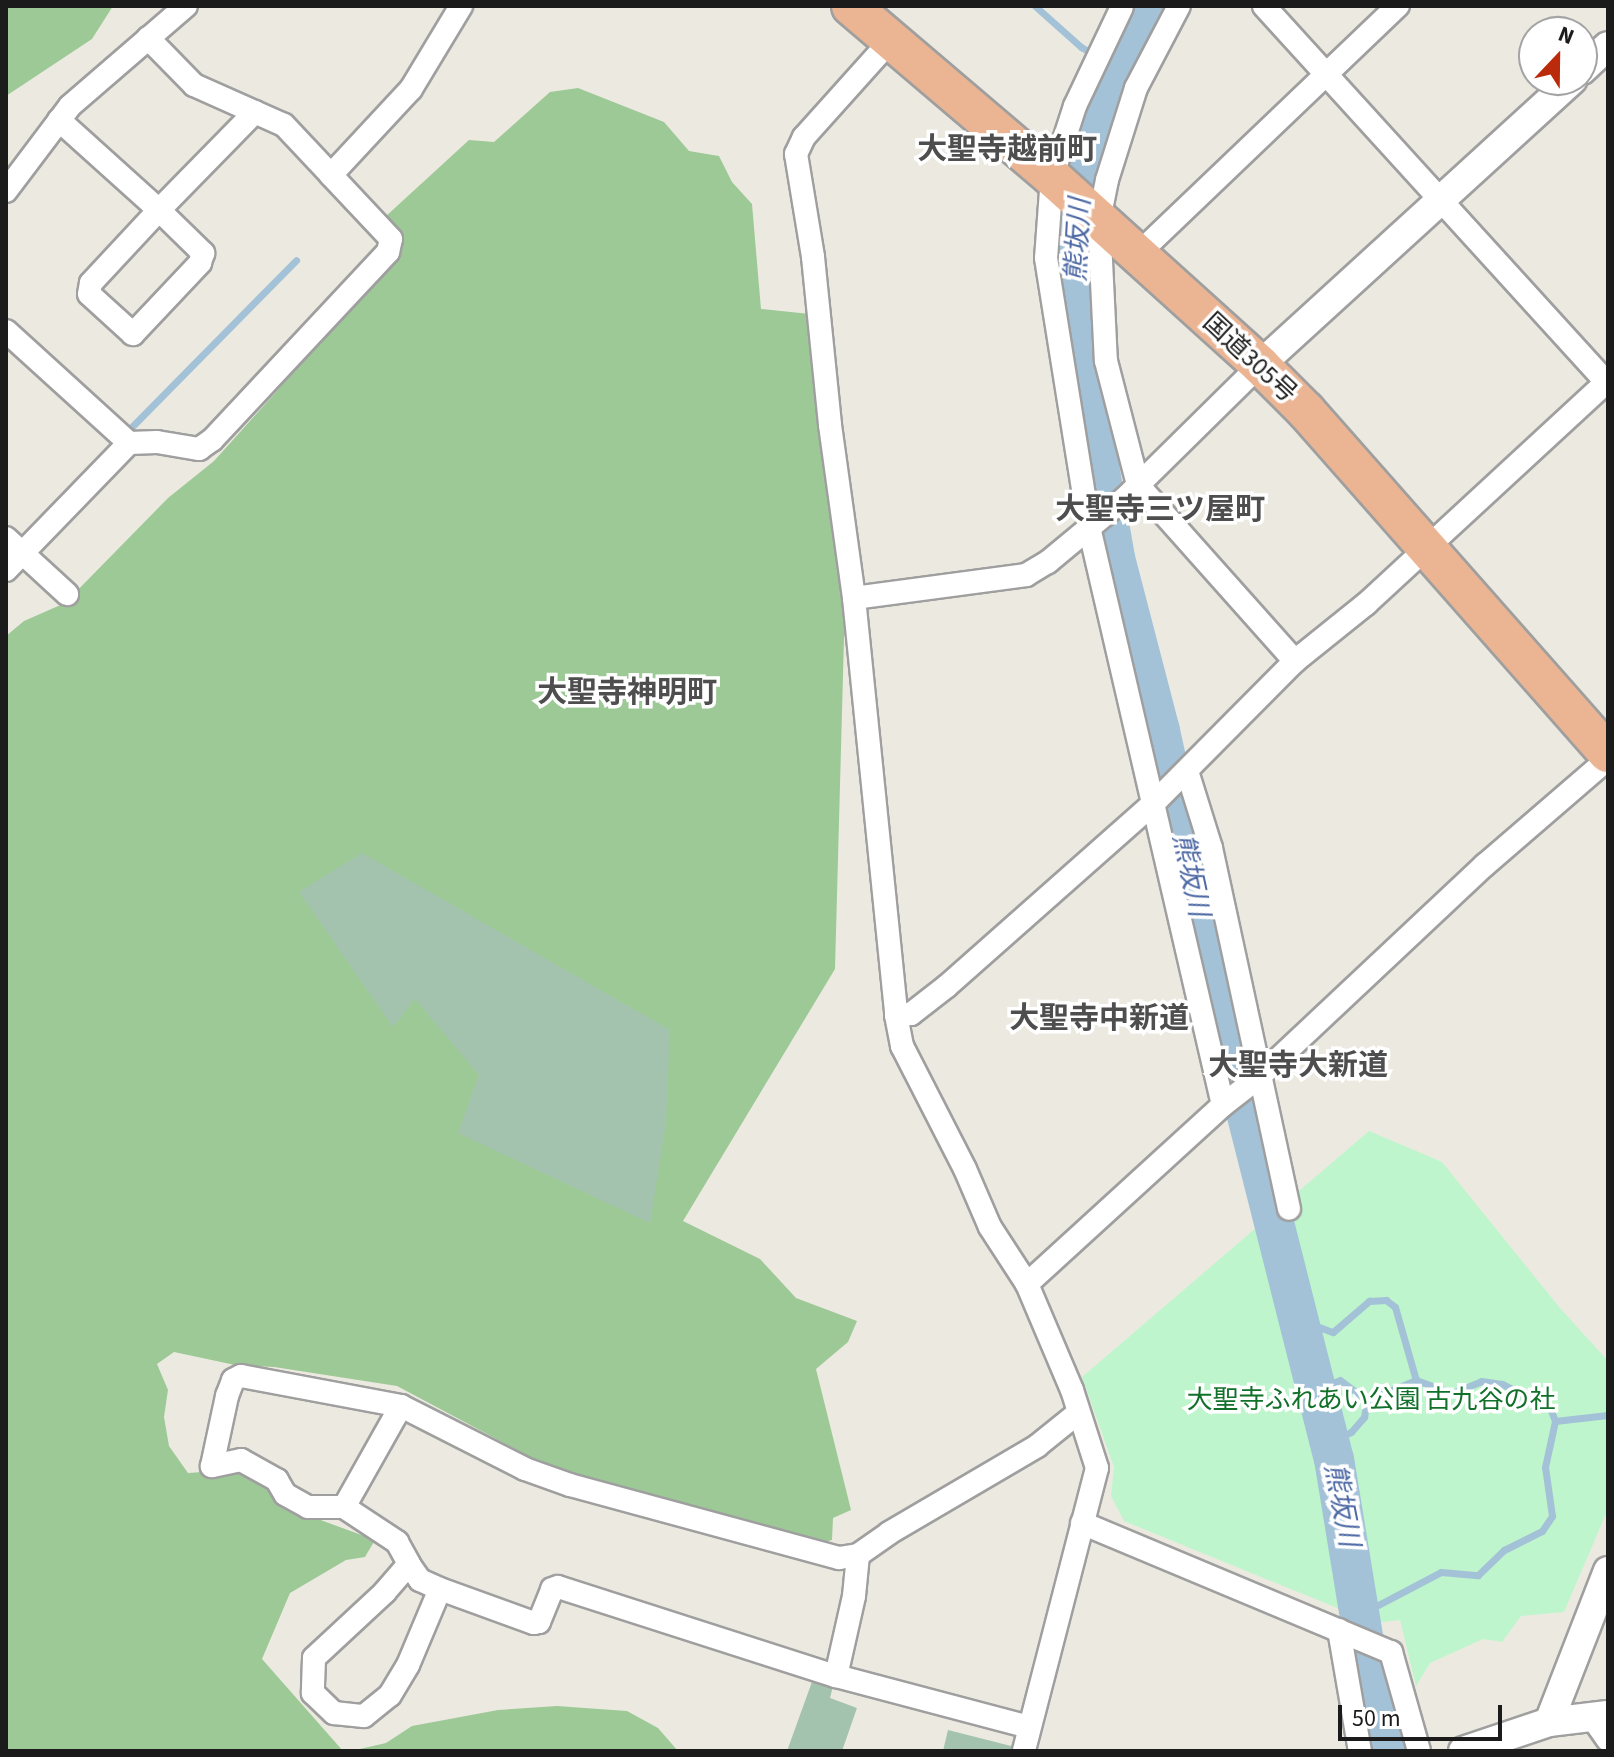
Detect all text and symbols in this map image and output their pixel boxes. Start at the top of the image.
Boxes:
north arrow [1518,16,1598,96]
text: N [1553,18,1579,53]
district label: 大聖寺越前町 [917,132,1097,168]
water label: 熊坂川 [1059,197,1097,283]
street label: 国道305号 [1197,307,1303,409]
district label: 大聖寺三ツ屋町 [1055,492,1265,528]
district label: 大聖寺神明町 [537,675,717,711]
water label: 熊坂川 [1166,830,1216,920]
district label: 大聖寺中新道 [1009,1001,1189,1037]
district label: 大聖寺大新道 [1208,1048,1388,1084]
park label: 大聖寺ふれあい公園 古九谷の社 [1186,1384,1556,1416]
water label: 熊坂川 [1317,1461,1367,1549]
scale bar [1342,1689,1506,1739]
text: 50 m [1352,1701,1401,1736]

